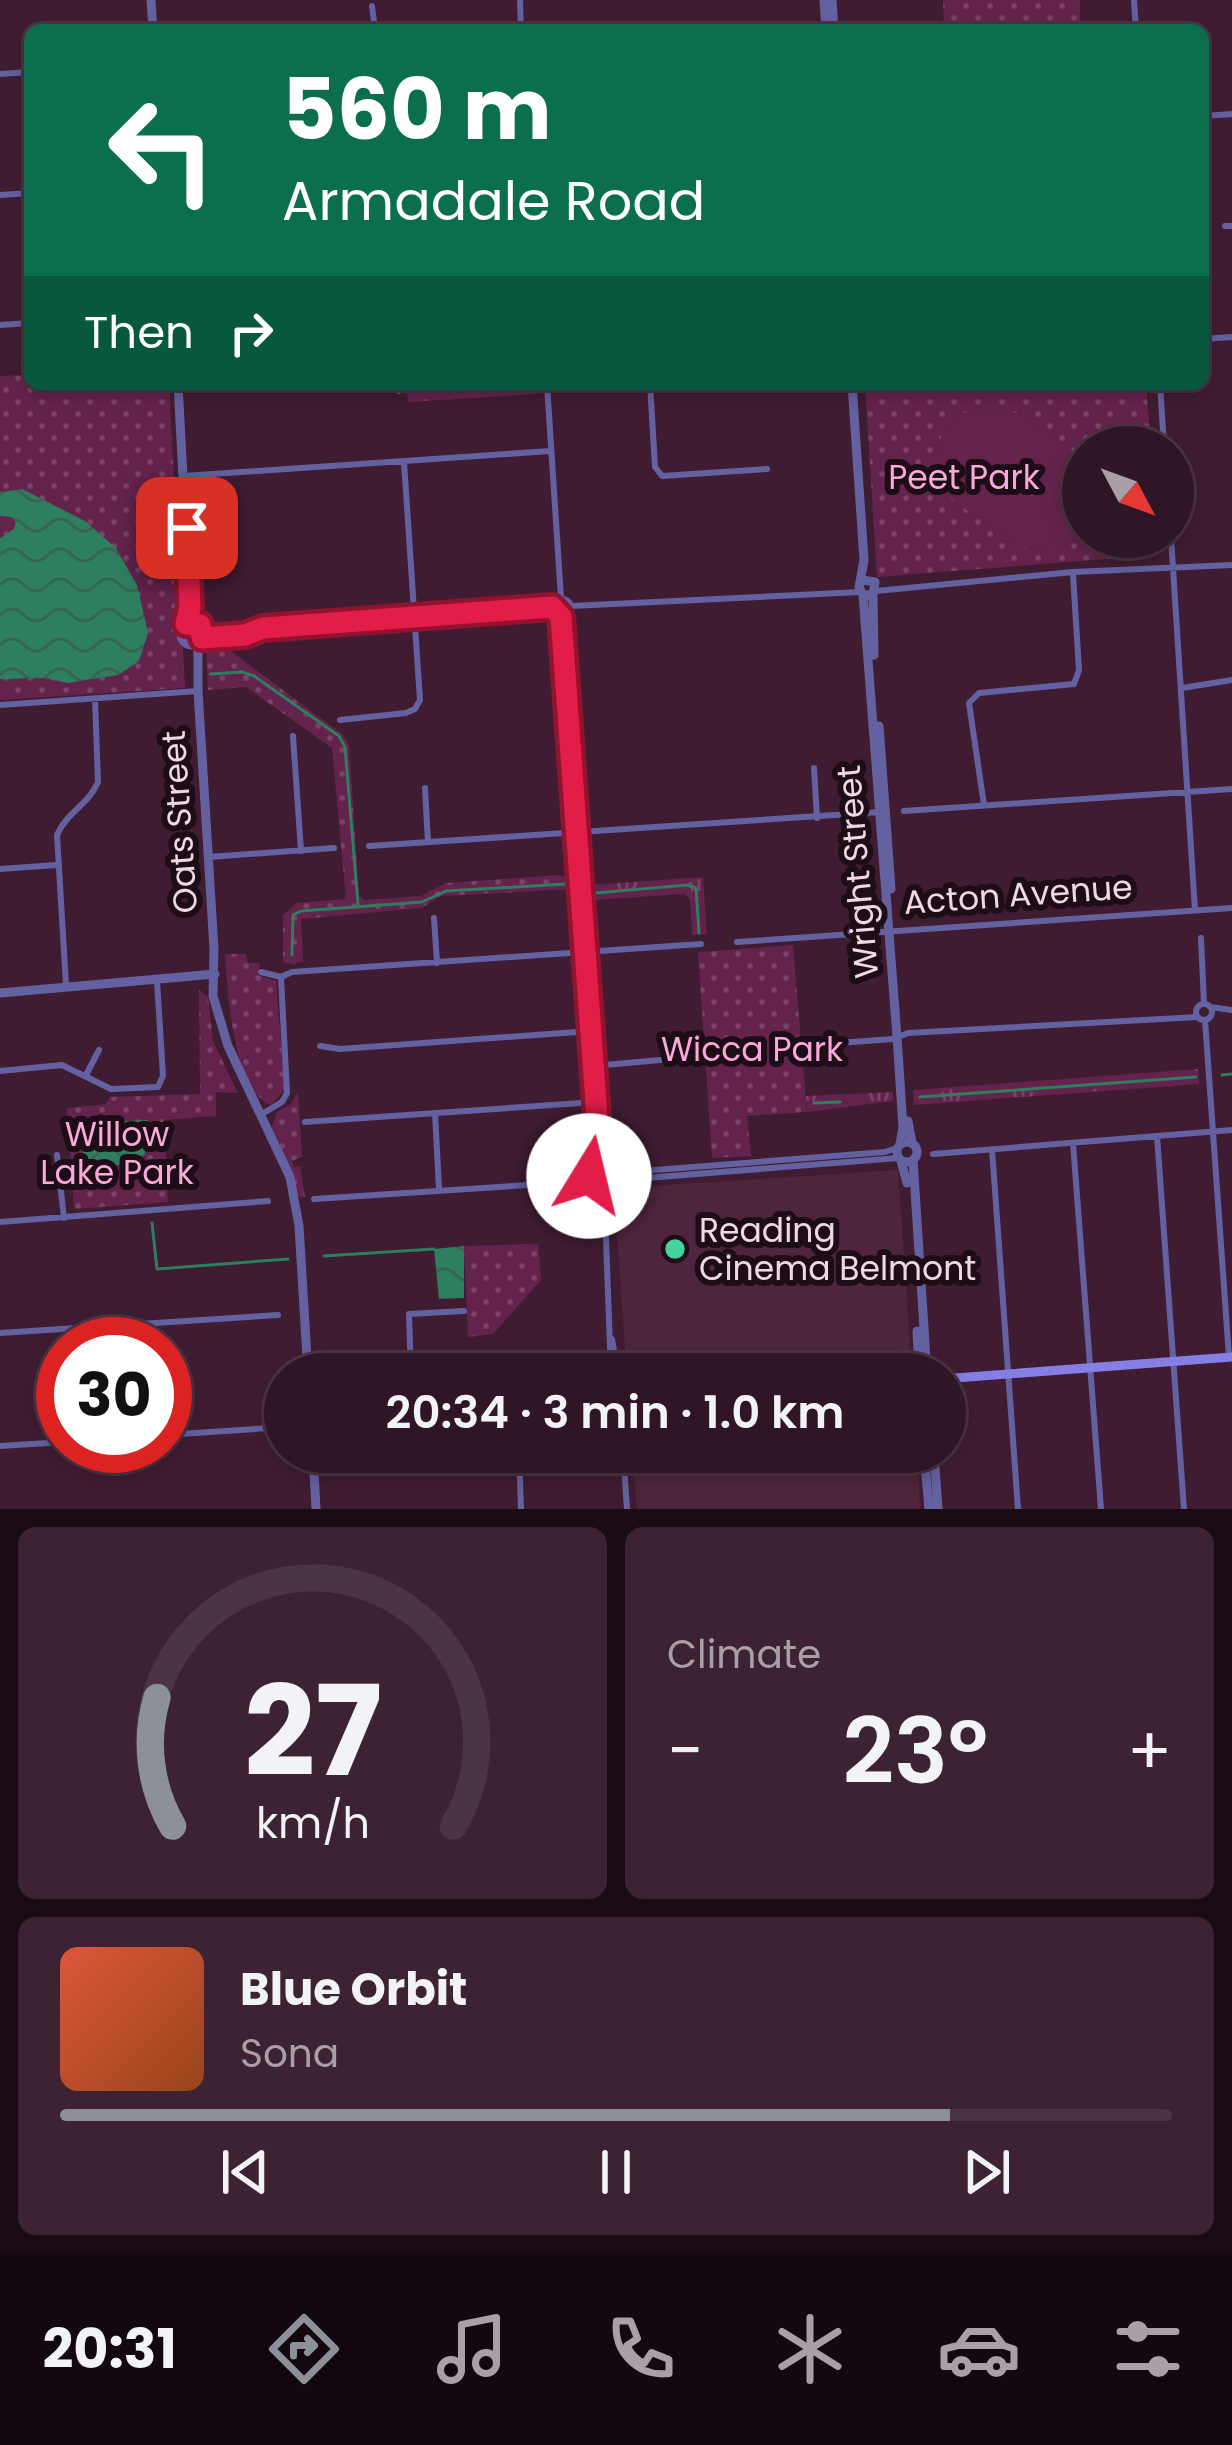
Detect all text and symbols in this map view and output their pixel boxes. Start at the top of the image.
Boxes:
text: 560 m [282,51,552,168]
icon: left [84,72,240,228]
text: Armadale Road [282,163,705,239]
icon: right [218,300,284,366]
text: Then [84,301,194,364]
north arrow [1062,426,1194,558]
map controls [1062,426,1194,558]
park label: Peet Park [888,454,1040,501]
pin [136,477,238,579]
icon: arrive [154,495,220,561]
street label: Oats Street [150,729,209,915]
street label: Wright Street [825,764,890,980]
street label: Acton Avenue [902,863,1134,926]
park label: Wicca Park [661,1026,843,1073]
park label: Willow Lake Park [40,1111,194,1196]
position arrow [526,1113,652,1239]
place label: Reading Cinema Belmont [699,1207,976,1292]
marker: Reading Cinema Belmont [662,1236,688,1262]
speed limit sign: 30 [36,1317,192,1473]
text: 20:34 · 3 min · 1.0 km [386,1381,844,1444]
text: Climate [667,1627,821,1682]
text: 27 [243,1644,382,1819]
text: 23° [842,1688,988,1815]
text: − [667,1705,703,1797]
text: + [1127,1705,1172,1797]
text: km/h [255,1793,370,1853]
text: Blue Orbit [240,1958,467,2021]
text: Sona [240,2026,339,2081]
icon: previous [212,2139,278,2205]
icon: pause [583,2139,649,2205]
icon: next [954,2139,1020,2205]
icon: directions [262,2307,346,2391]
icon: music [430,2307,514,2391]
icon: phone [599,2307,683,2391]
icon: climate [768,2307,852,2391]
icon: car [937,2307,1021,2391]
icon: filters [1106,2307,1190,2391]
text: 20:31 [42,2311,177,2387]

